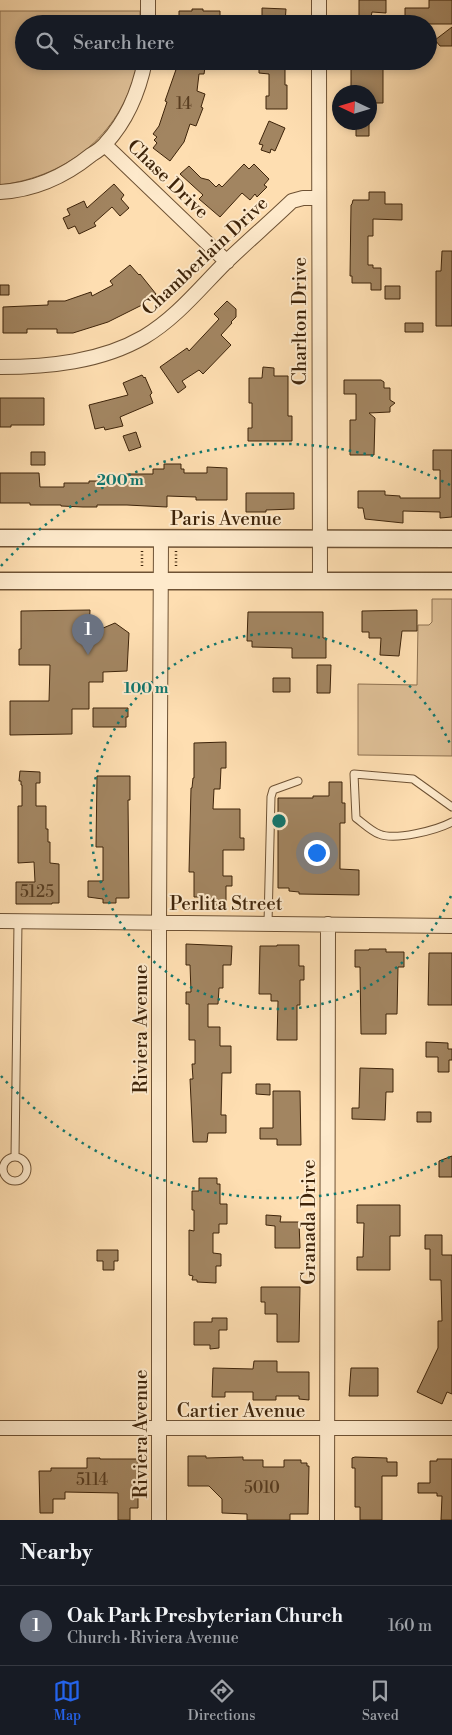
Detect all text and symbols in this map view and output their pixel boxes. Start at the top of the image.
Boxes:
search box [15,15,437,70]
icon: search [33,29,61,57]
text: Search here [73,31,174,55]
north arrow [332,85,377,130]
house number: 14 [176,94,192,114]
street label: Chase Drive [122,134,214,224]
street label: Chamberlain Drive [137,191,273,321]
street label: Charlton Drive [288,257,312,385]
text: 200 m [96,471,144,490]
street label: Paris Avenue [170,507,282,531]
pin: 1 [72,614,104,655]
text: 100 m [124,679,169,698]
centre of rings [270,812,288,830]
your location [304,840,330,866]
house number: 5125 [20,882,54,902]
street label: Perlita Street [169,892,283,916]
street label: Riviera Avenue [129,964,153,1094]
street label: Granada Drive [297,1159,321,1285]
street label: Riviera Avenue [129,1369,153,1499]
street label: Cartier Avenue [177,1399,305,1423]
house number: 5114 [76,1470,108,1490]
house number: 5010 [244,1478,280,1498]
text: Nearby [20,1540,93,1566]
text: Oak Park Presbyterian Church [67,1604,343,1628]
text: 1 [32,1616,40,1636]
text: 160 m [388,1616,432,1636]
text: Church · Riviera Avenue [67,1628,239,1648]
tab: Map [53,1677,81,1725]
tab: Directions [188,1677,255,1725]
tab: Saved [362,1677,399,1725]

